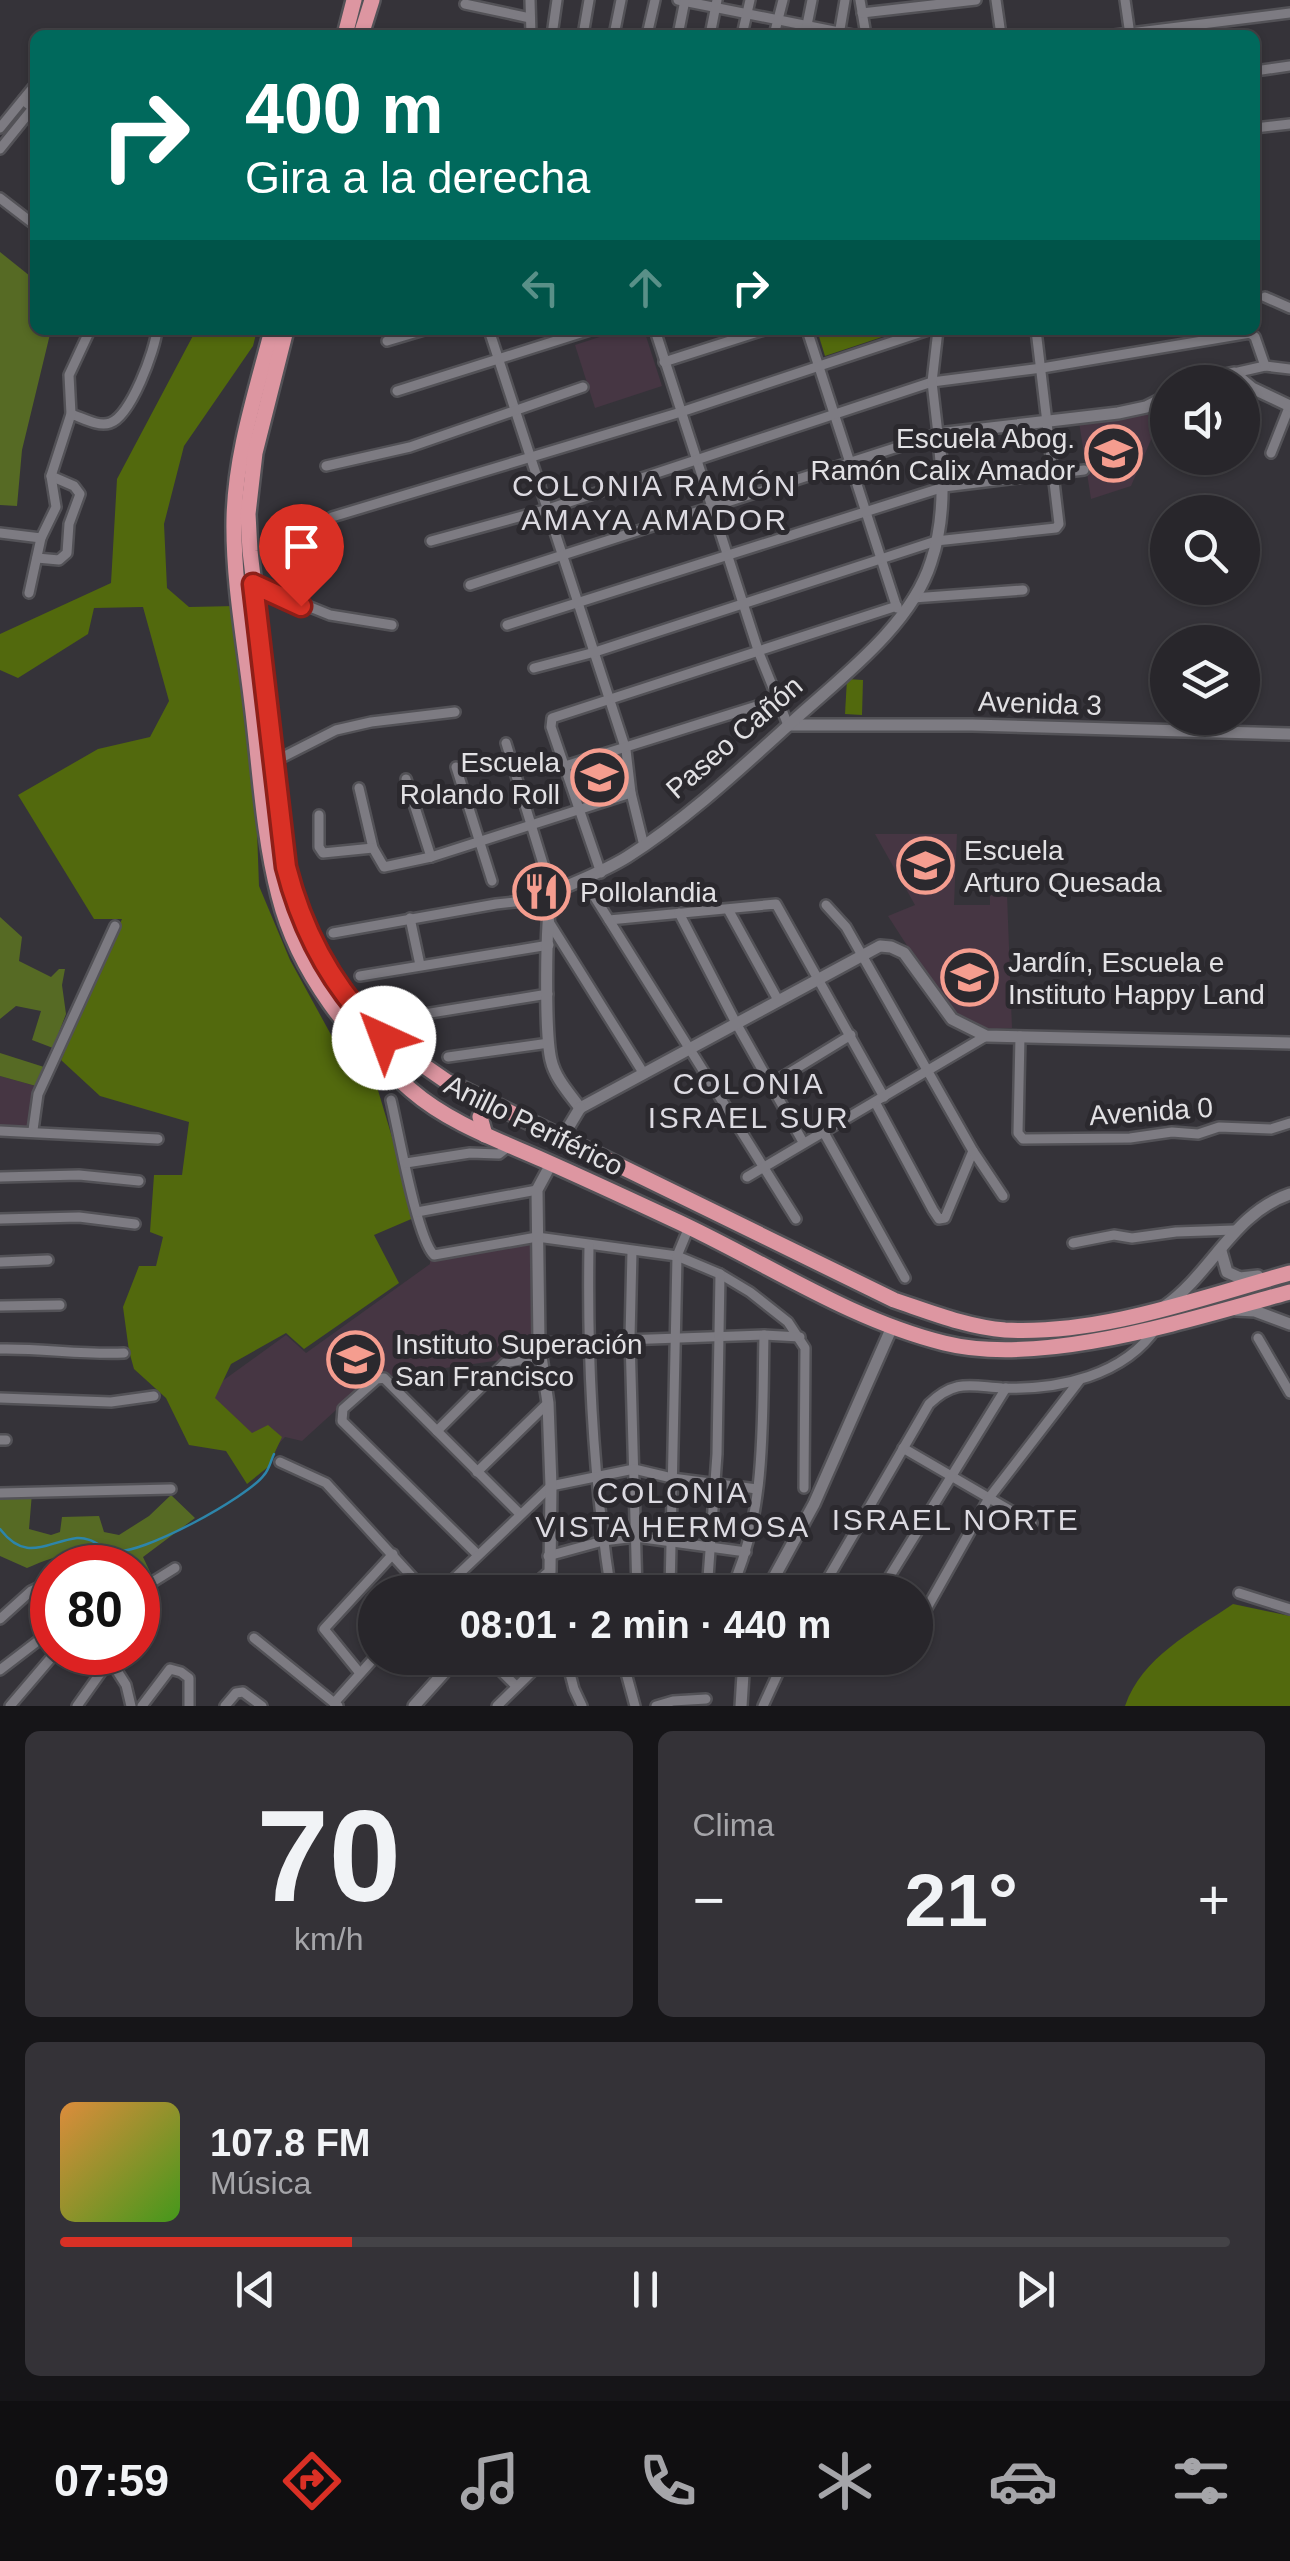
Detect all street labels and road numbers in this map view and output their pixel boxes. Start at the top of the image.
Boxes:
street label: Paseo Cañón [660,670,809,805]
street label: Avenida 3 [977,686,1103,721]
street label: Anillo Periférico [440,1069,628,1182]
street label: Avenida 0 [1088,1092,1214,1131]

